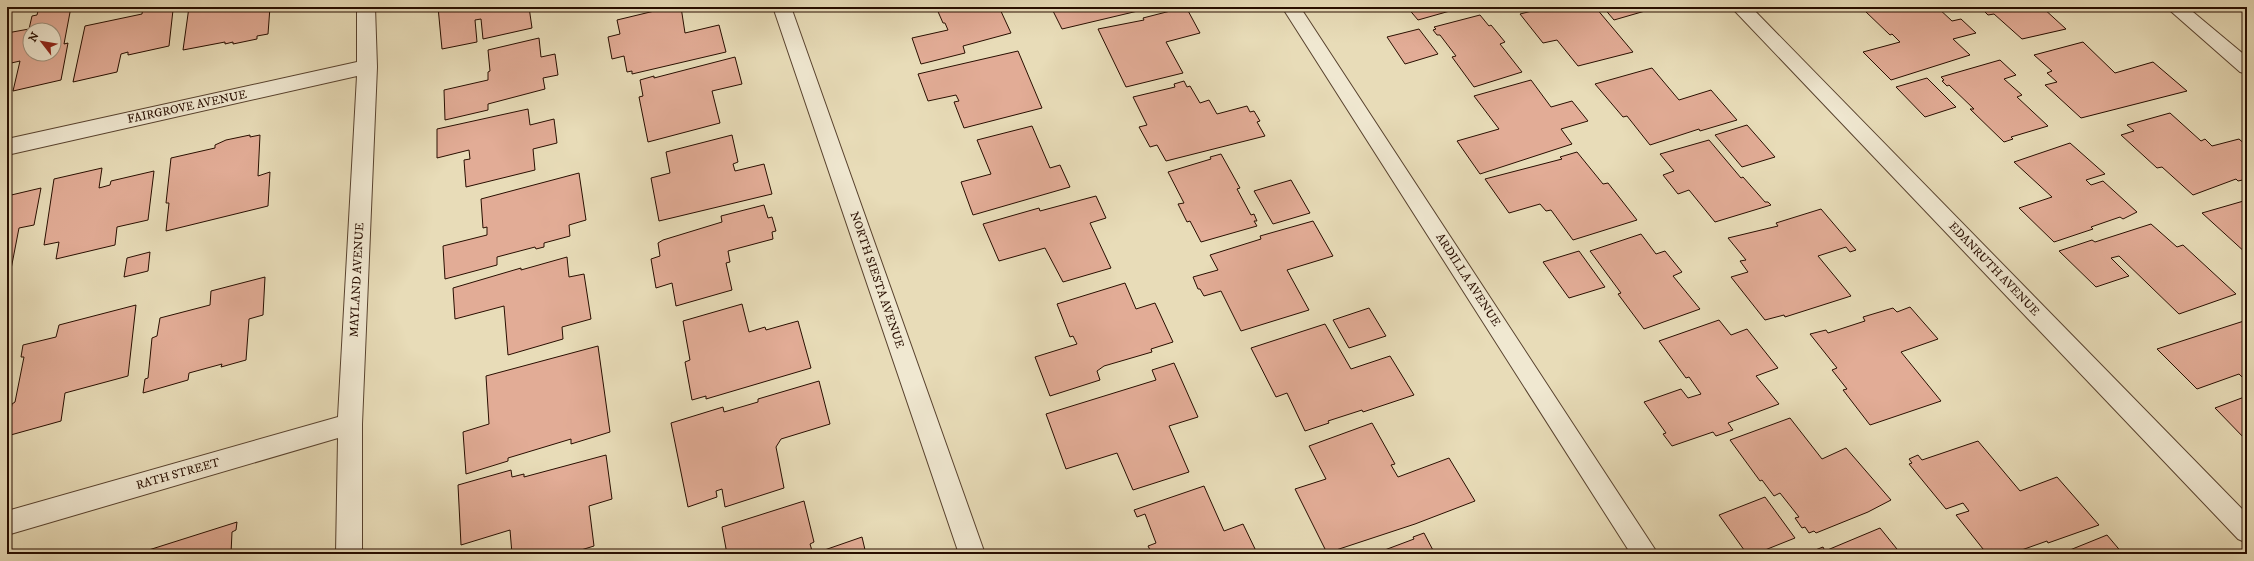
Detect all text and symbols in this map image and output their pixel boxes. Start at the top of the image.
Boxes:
north arrow [22,22,62,62]
text: N [26,30,43,45]
street label: FAIRGROVE AVENUE [126,87,249,127]
street label: NORTH SIESTA AVENUE [846,210,908,351]
street label: EDANRUTH AVENUE [1945,219,2043,319]
street label: MAYLAND AVENUE [347,222,368,338]
street label: ARDILLA AVENUE [1432,231,1504,330]
street label: RATH STREET [134,455,222,493]

